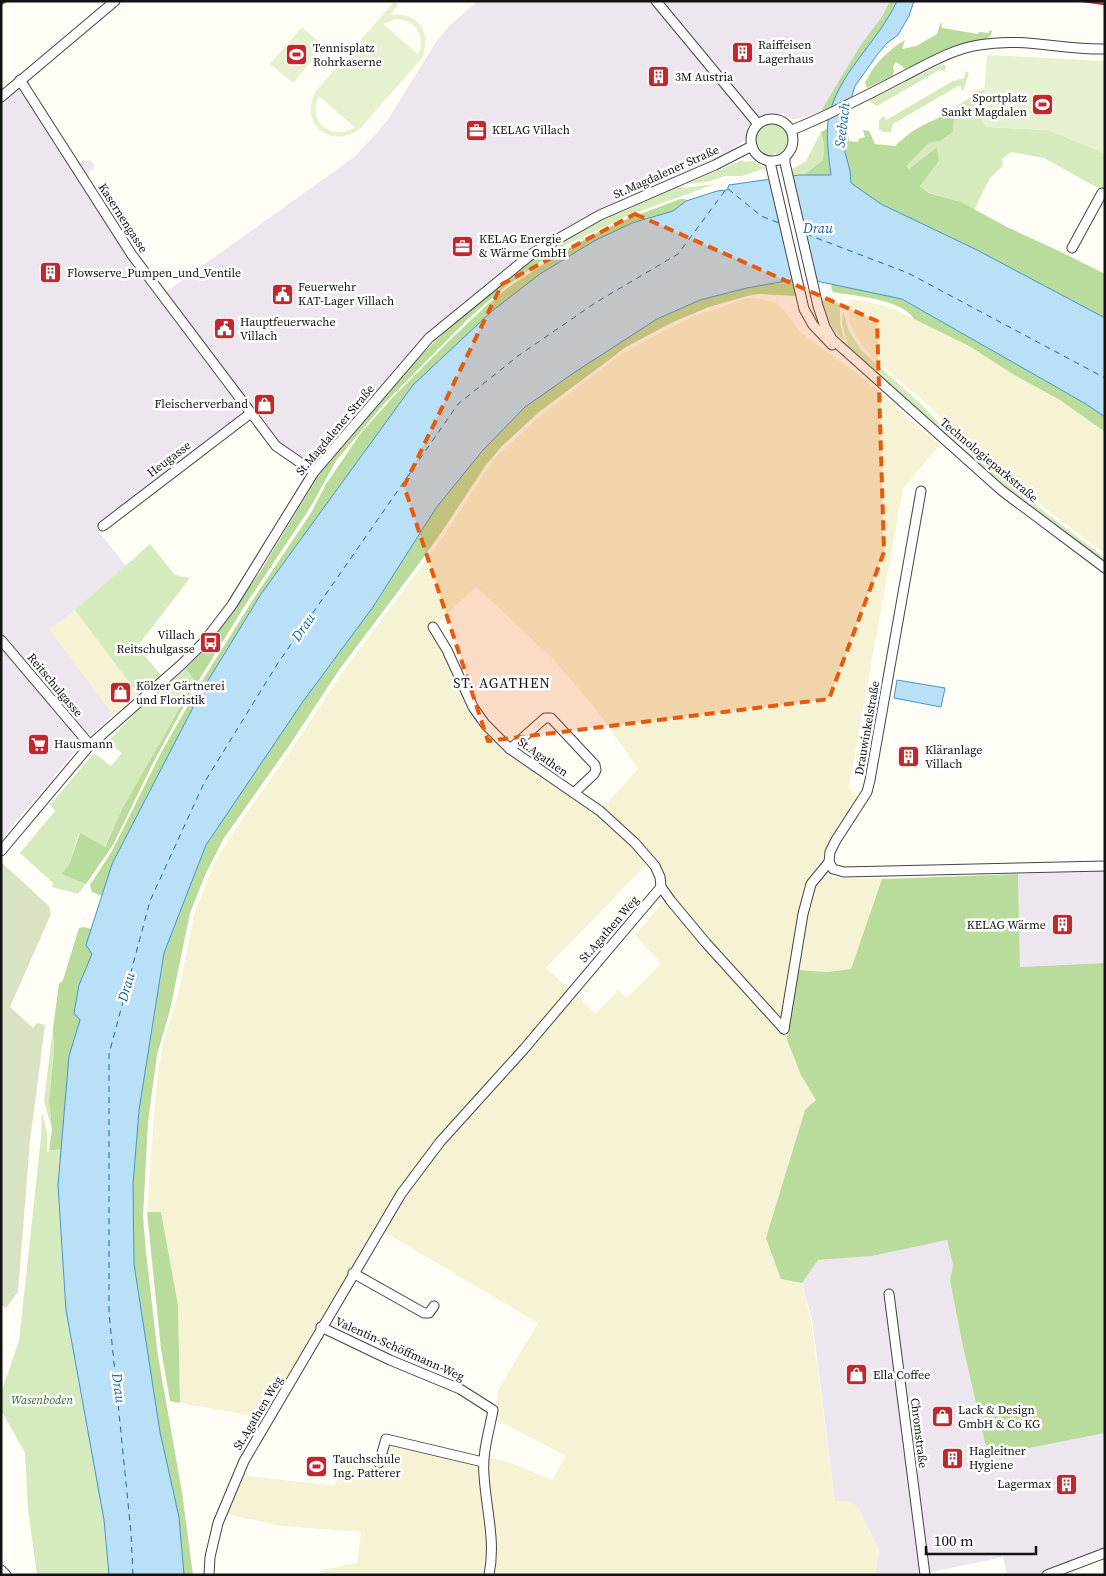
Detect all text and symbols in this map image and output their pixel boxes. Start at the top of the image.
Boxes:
place label: Raiffeisen Lagerhaus [758,37,814,67]
place label: Tennisplatz Rohrkaserne [313,40,382,70]
building icon: Raiffeisen Lagerhaus [730,40,754,64]
sports icon: Tennisplatz Rohrkaserne [285,43,309,67]
building icon: 3M Austria [647,65,671,89]
place label: 3M Austria [675,69,734,85]
place label: Sportplatz Sankt Magdalen [942,90,1028,120]
sports icon: Sportplatz Sankt Magdalen [1031,93,1055,117]
water label: Seebach [829,101,855,149]
office icon: KELAG Villach [464,118,488,142]
place label: KELAG Villach [492,122,570,138]
street label: St.Magdalener Straße [611,141,721,203]
street label: Kasernengasse [95,180,151,256]
water label: Drau [802,218,833,238]
place label: KELAG Energie & Wärme GmbH [479,231,567,261]
office icon: KELAG Energie & Wärme GmbH [451,234,475,258]
building icon: Flowserve_Pumpen_und_Ventile [39,261,63,285]
place label: Flowserve_Pumpen_und_Ventile [67,265,241,281]
place label: Feuerwehr KAT-Lager Villach [298,279,394,309]
public building icon: Feuerwehr KAT-Lager Villach [270,282,294,306]
place label: Hauptfeuerwache Villach [240,314,336,344]
public building icon: Hauptfeuerwache Villach [212,317,236,341]
street label: St.Magdalener Straße [292,381,378,479]
shop icon: Fleischerverband [252,392,276,416]
place label: Fleischerverband [154,396,248,412]
street label: Technologieparkstraße [937,414,1041,506]
street label: Heugasse [144,437,194,481]
water label: Drau [286,609,320,646]
place label: Villach Reitschulgasse [117,627,195,657]
bus stop icon: Villach Reitschulgasse [199,630,223,654]
street label: Reitschulgasse [24,650,86,720]
district label: ST. AGATHEN [453,673,551,693]
place label: Kölzer Gärtnerei und Floristik [136,678,225,708]
street label: Drauwinkelstraße [851,680,883,776]
shop icon: Kölzer Gärtnerei und Floristik [108,681,132,705]
supermarket icon: Hausmann [26,732,50,756]
street label: St.Agathen [515,734,571,780]
place label: Hausmann [54,736,113,752]
place label: Kläranlage Villach [925,742,982,772]
building icon: Kläranlage Villach [897,745,921,769]
street label: St.Agathen Weg [576,892,642,966]
building icon: KELAG Wärme [1050,913,1074,937]
place label: KELAG Wärme [967,917,1046,933]
water label: Drau [112,970,140,1005]
street label: Valentin-Schöffmann-Weg [333,1313,467,1385]
shop icon: Ella Coffee [845,1363,869,1387]
place label: Ella Coffee [873,1367,930,1383]
water label: Drau [107,1371,131,1404]
street label: St.Agathen Weg [230,1373,286,1453]
park label: Wasenboden [11,1392,73,1408]
street label: Chromstraße [907,1397,931,1469]
place label: Lack & Design GmbH & Co KG [958,1402,1040,1432]
shop icon: Lack & Design GmbH & Co KG [930,1405,954,1429]
place label: Hagleitner Hygiene [969,1443,1026,1473]
building icon: Hagleitner Hygiene [941,1446,965,1470]
place label: Tauchschule Ing. Patterer [333,1451,401,1481]
sports icon: Tauchschule Ing. Patterer [305,1454,329,1478]
building icon: Lagermax [1055,1472,1079,1496]
place label: Lagermax [997,1476,1052,1492]
scale bar [926,1524,1036,1556]
text: 100 m [934,1530,974,1551]

